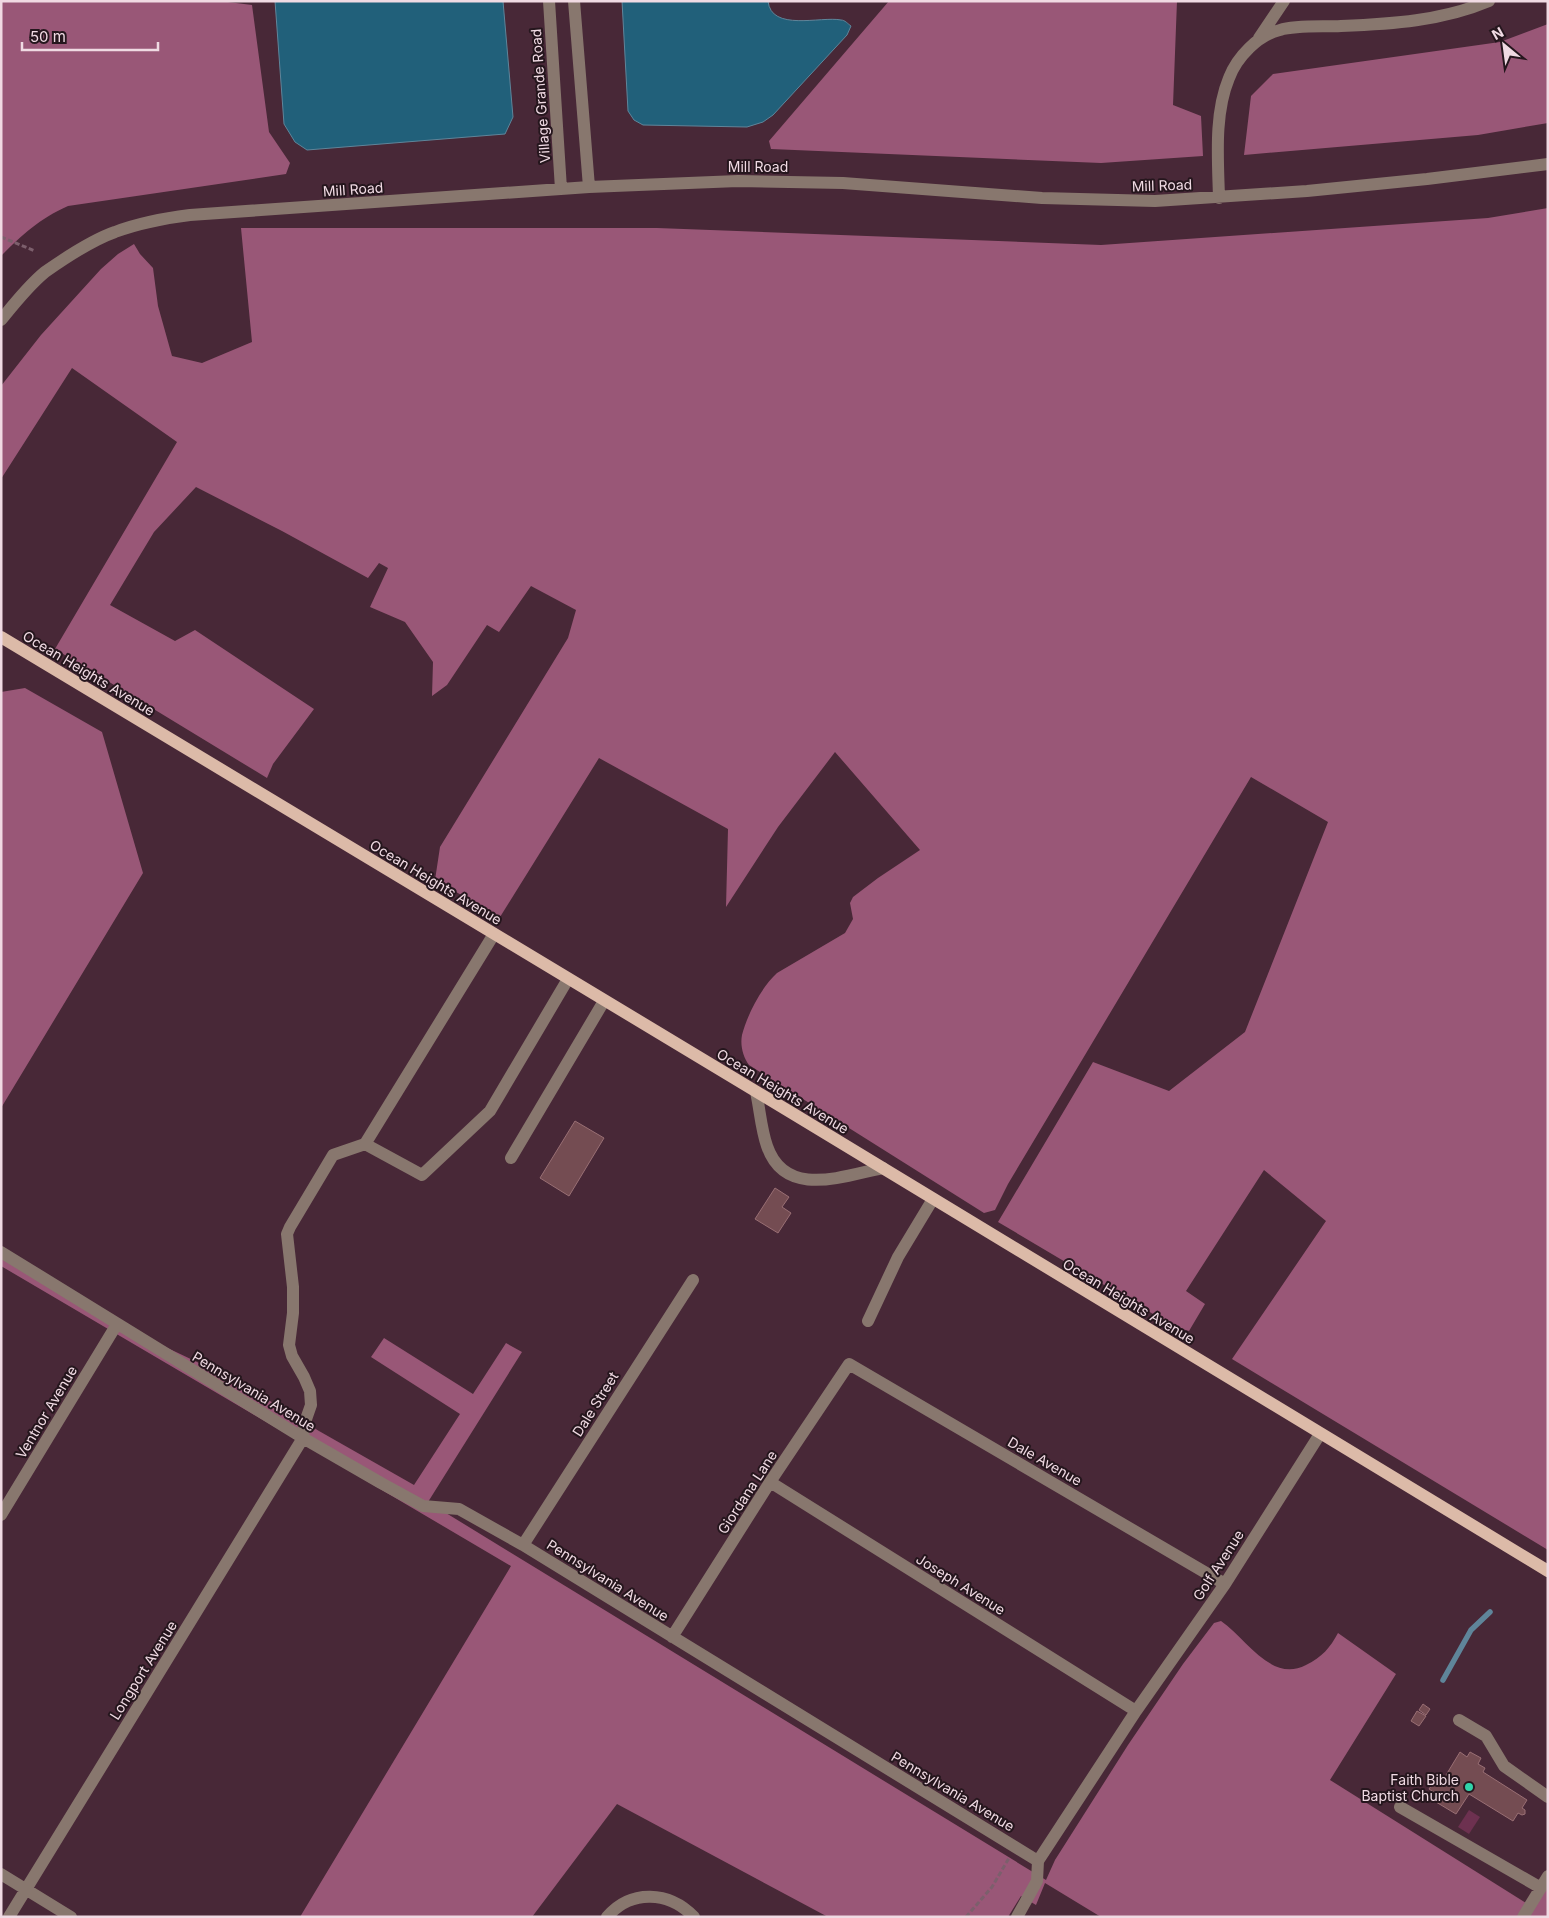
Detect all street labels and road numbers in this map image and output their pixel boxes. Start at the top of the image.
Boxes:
street label: Village Grande Road [527,28,553,164]
street label: Mill Road [728,158,788,175]
street label: Mill Road [1131,175,1193,195]
street label: Mill Road [322,178,384,200]
street label: Ocean Heights Avenue [20,627,158,719]
street label: Ocean Heights Avenue [367,836,505,928]
street label: Ocean Heights Avenue [714,1045,852,1137]
street label: Ocean Heights Avenue [1060,1255,1198,1347]
street label: Pennsylvania Avenue [189,1347,319,1435]
street label: Ventnor Avenue [12,1363,80,1461]
street label: Dale Street [568,1368,622,1439]
street label: Dale Avenue [1005,1433,1085,1489]
street label: Giordana Lane [714,1447,780,1537]
street label: Golf Avenue [1189,1527,1247,1603]
street label: Pennsylvania Avenue [544,1536,672,1624]
street label: Joseph Avenue [913,1550,1009,1618]
street label: Longport Avenue [106,1617,180,1723]
street label: Pennsylvania Avenue [888,1747,1018,1835]

